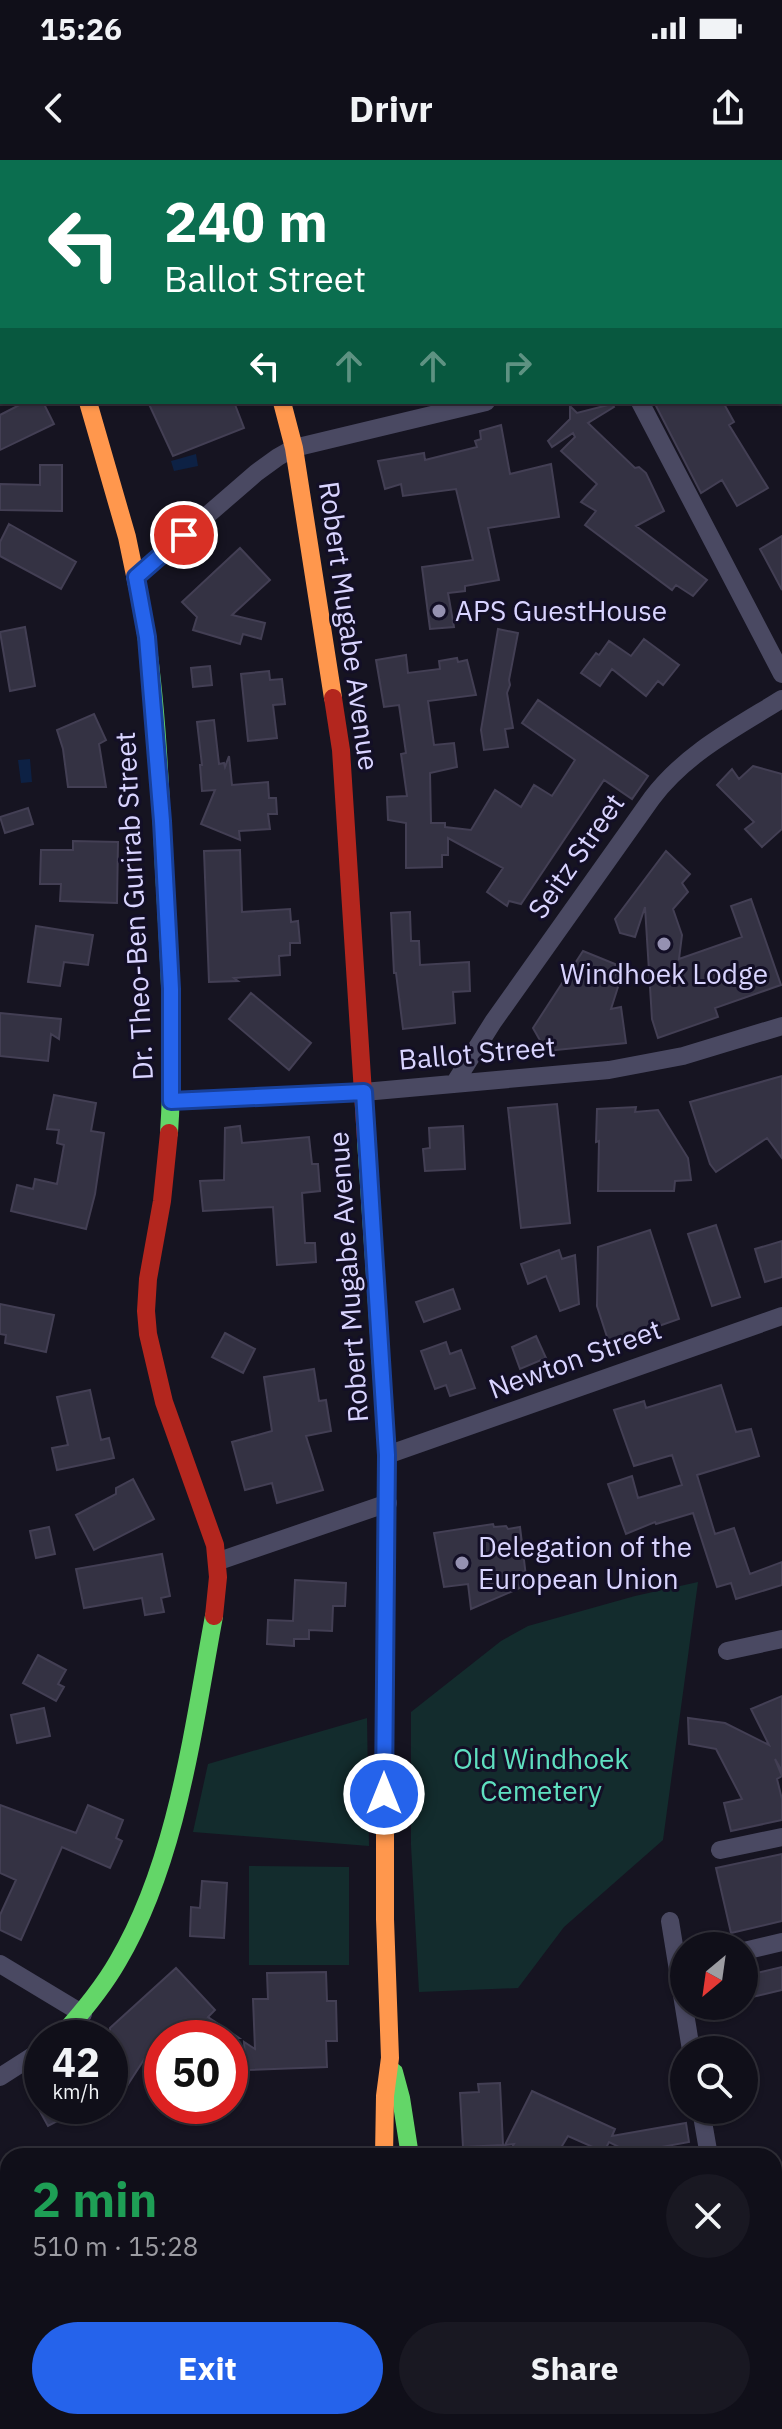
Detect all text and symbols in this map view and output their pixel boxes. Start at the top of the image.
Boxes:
text: 15:26 [40,9,122,48]
text: Drivr [349,85,433,132]
icon: back [32,86,76,130]
icon: share [706,86,750,130]
text: 240 m [164,185,328,257]
icon: left [32,192,136,296]
text: Ballot Street [164,255,366,302]
icon: left [243,344,287,388]
icon: ahead [327,344,371,388]
icon: ahead [411,344,455,388]
icon: right [495,344,539,388]
street label: Robert Mugabe Avenue [311,479,388,773]
pin [150,501,218,569]
icon: arrive [162,513,206,557]
place label: APS GuestHouse [455,592,667,629]
marker: APS GuestHouse [430,602,448,620]
street label: Dr. Theo-Ben Gurirab Street [106,731,161,1081]
street label: Seitz Street [519,786,632,926]
marker: Windhoek Lodge [655,935,673,953]
place label: Windhoek Lodge [560,955,768,992]
street label: Ballot Street [397,1027,557,1078]
street label: Robert Mugabe Avenue [319,1130,376,1424]
street label: Newton Street [483,1310,666,1407]
place label: Delegation of the European Union [478,1528,692,1597]
marker: Delegation of the European Union [453,1554,471,1572]
park label: Old Windhoek Cemetery [453,1740,629,1809]
position arrow [342,1752,426,1836]
north arrow [670,1932,758,2020]
map controls [670,1932,758,2124]
speed limit sign: 50 [144,2020,248,2124]
text: 42 [52,2036,100,2088]
button: search [670,2036,758,2124]
text: km/h [52,2078,100,2105]
text: 2 min [32,2168,157,2230]
button: close [666,2174,750,2258]
text: 510 m · 15:28 [32,2229,198,2263]
button: Exit [32,2322,383,2414]
button: Share [399,2322,750,2414]

